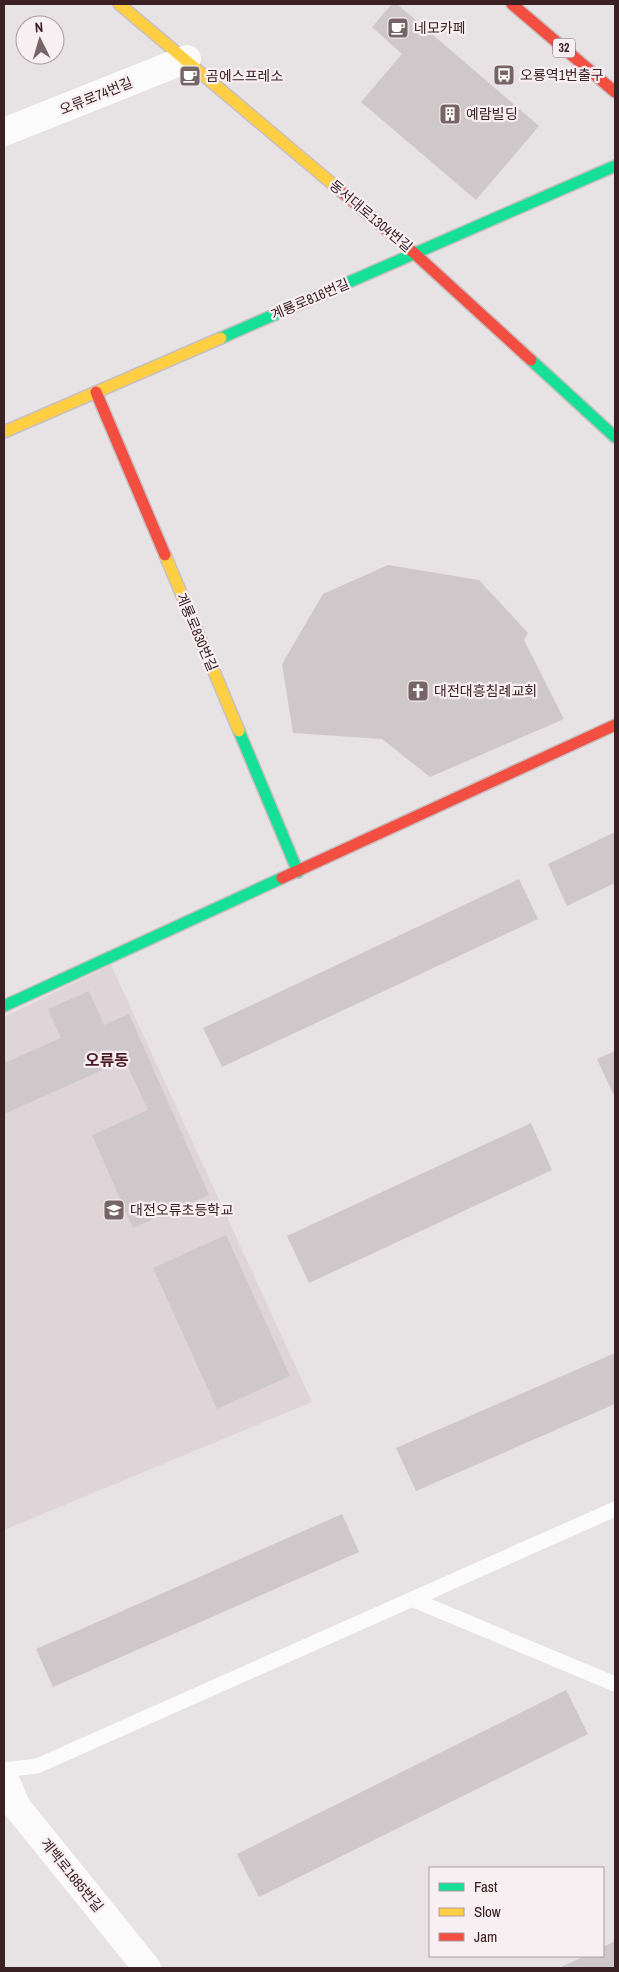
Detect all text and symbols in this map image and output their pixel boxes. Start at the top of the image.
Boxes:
north arrow [15,15,65,65]
cafe icon: 네모카페 [386,16,410,40]
text: N [34,18,44,36]
place label: 네모카페 [414,19,466,37]
road number: 32 [553,38,575,58]
bus stop icon: 오룡역1번출구 [492,63,516,87]
cafe icon: 곰에스프레소 [178,64,202,88]
place label: 오룡역1번출구 [520,66,604,84]
place label: 곰에스프레소 [206,67,283,85]
street label: 오류로74번길 [57,73,135,119]
building icon: 예람빌딩 [438,102,462,126]
place label: 예람빌딩 [466,105,518,123]
street label: 동서대로1304번길 [326,176,416,256]
street label: 계룡로816번길 [268,274,352,324]
street label: 계룡로830번길 [172,590,222,674]
church icon: 대전대흥침례교회 [406,679,430,703]
place label: 대전대흥침례교회 [434,682,537,700]
district label: 오류동 [85,1049,129,1071]
school or university icon: 대전오류초등학교 [102,1198,126,1222]
place label: 대전오류초등학교 [130,1201,233,1219]
street label: 계백로1685번길 [37,1834,107,1916]
legend [429,1867,604,1957]
text: Fast [474,1876,498,1897]
text: Slow [474,1901,501,1922]
text: Jam [474,1926,497,1947]

